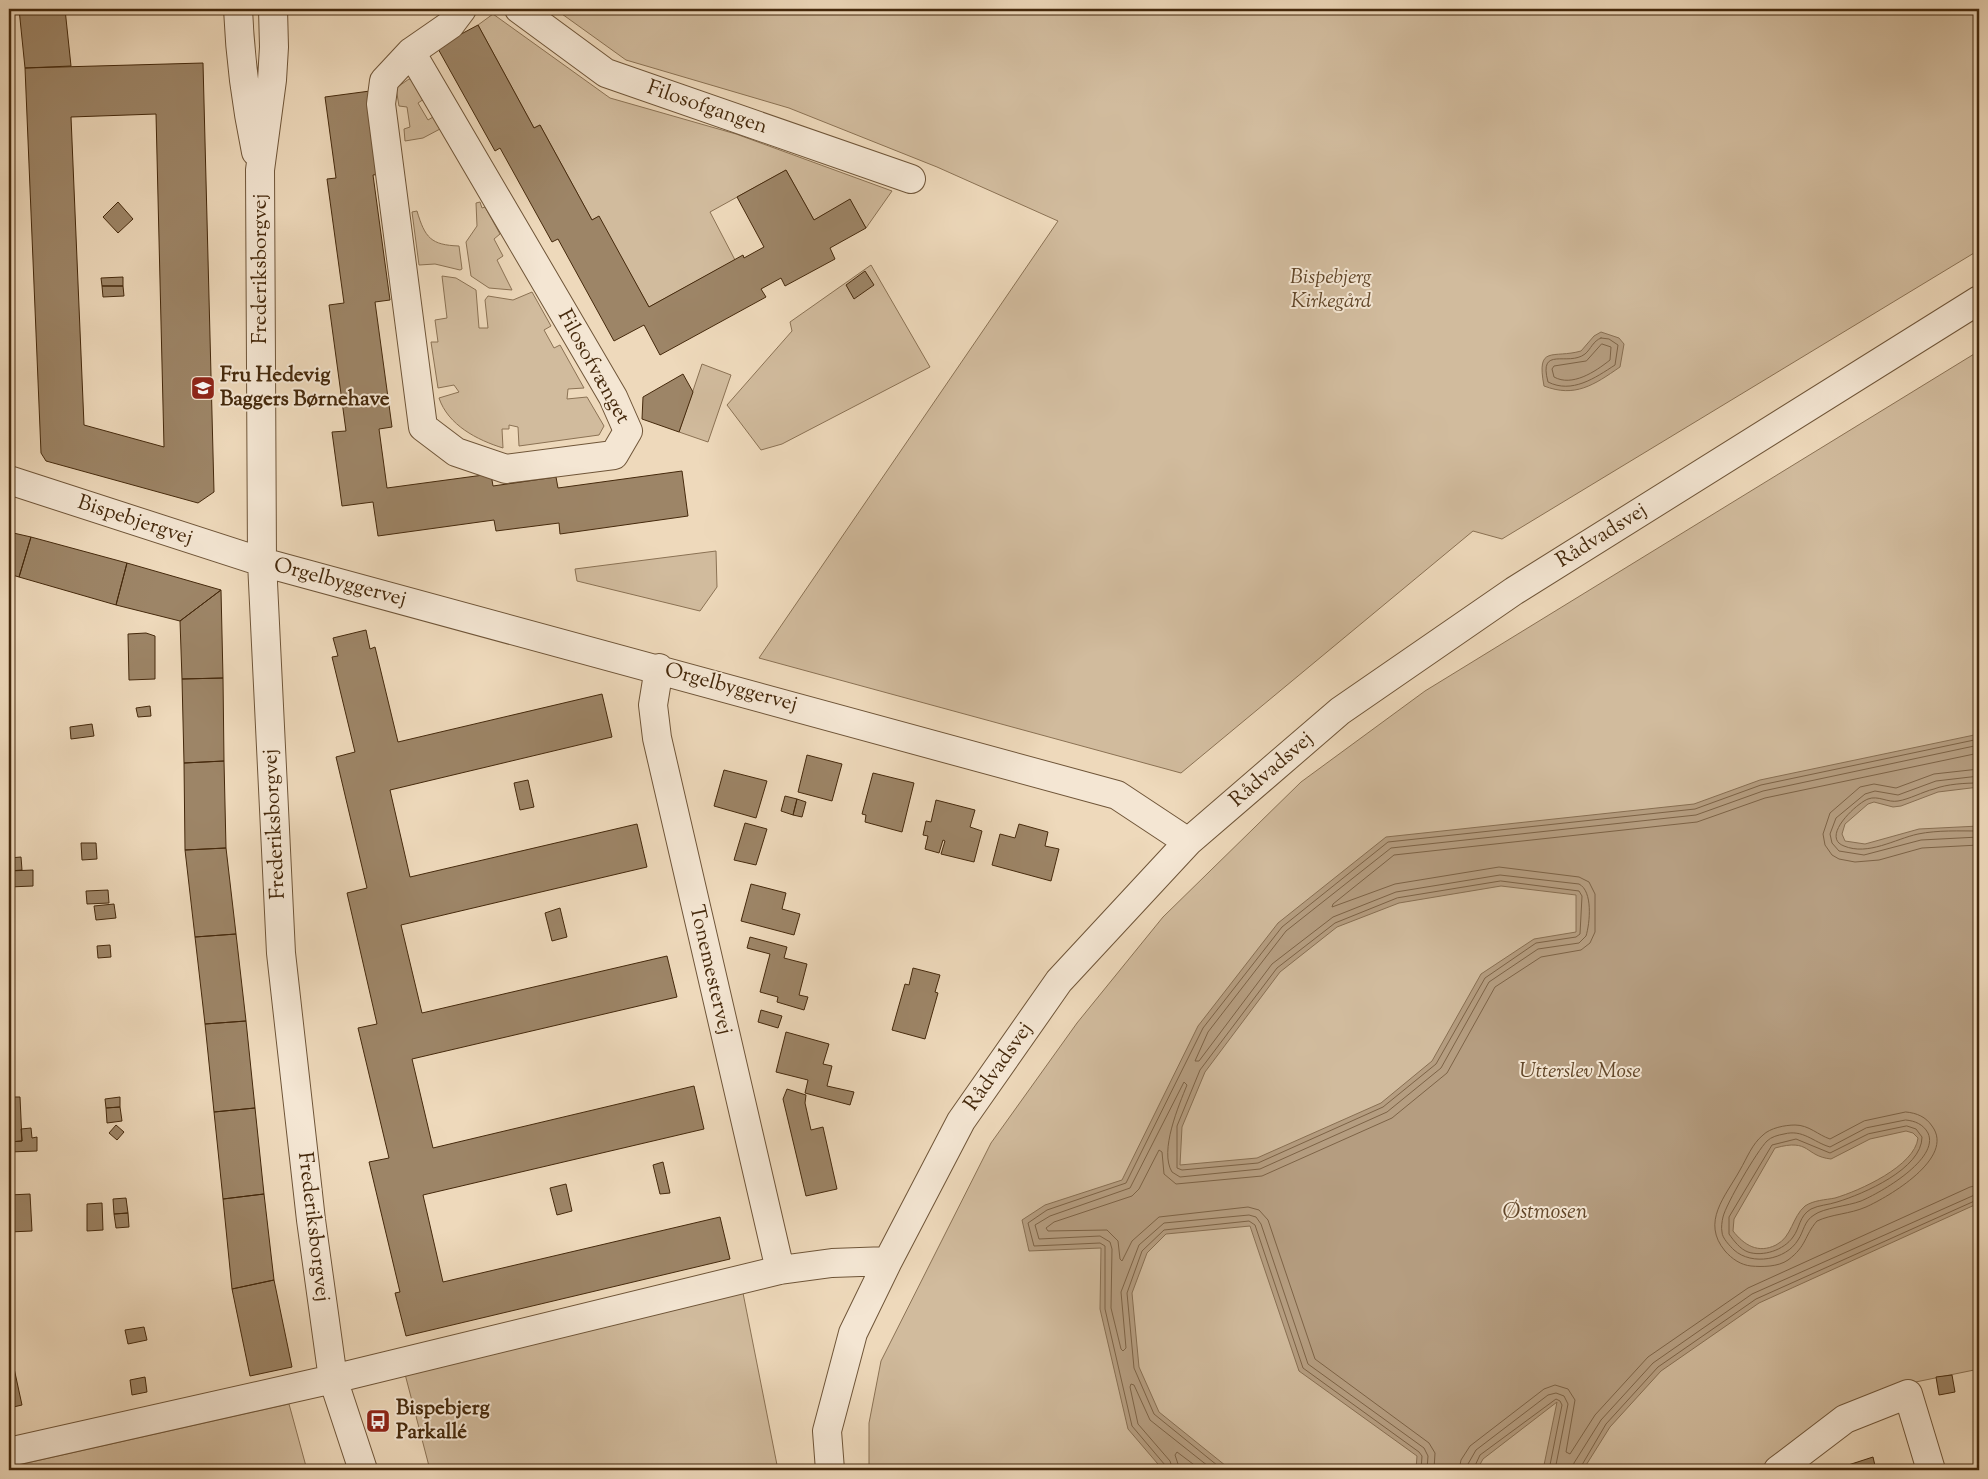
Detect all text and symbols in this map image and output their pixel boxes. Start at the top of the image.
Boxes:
street label: Filosofgangen [643,73,771,143]
street label: Frederiksborgvej [246,194,276,344]
park label: Bispebjerg Kirkegård [1290,263,1372,317]
street label: Filosofvænget [549,304,637,430]
place label: Fru Hedevig Baggers Børnehave [220,361,390,415]
school or university icon: Fru Hedevig Baggers Børnehave [190,375,216,401]
street label: Bispebjergvej [73,488,197,554]
street label: Rådvadsvej [1551,496,1653,576]
street label: Orgelbyggervej [270,551,410,615]
street label: Orgelbyggervej [661,656,801,720]
street label: Rådvadsvej [1223,725,1321,815]
street label: Frederiksborgvej [256,748,294,900]
street label: Tonemestervej [681,902,739,1038]
street label: Rådvadsvej [957,1016,1041,1118]
park label: Utterslev Mose [1519,1057,1641,1087]
street label: Frederiksborgvej [289,1150,337,1304]
water label: Østmosen [1503,1197,1588,1229]
place label: Bispebjerg Parkallé [396,1394,491,1448]
bus stop icon: Bispebjerg Parkallé [365,1408,391,1434]

